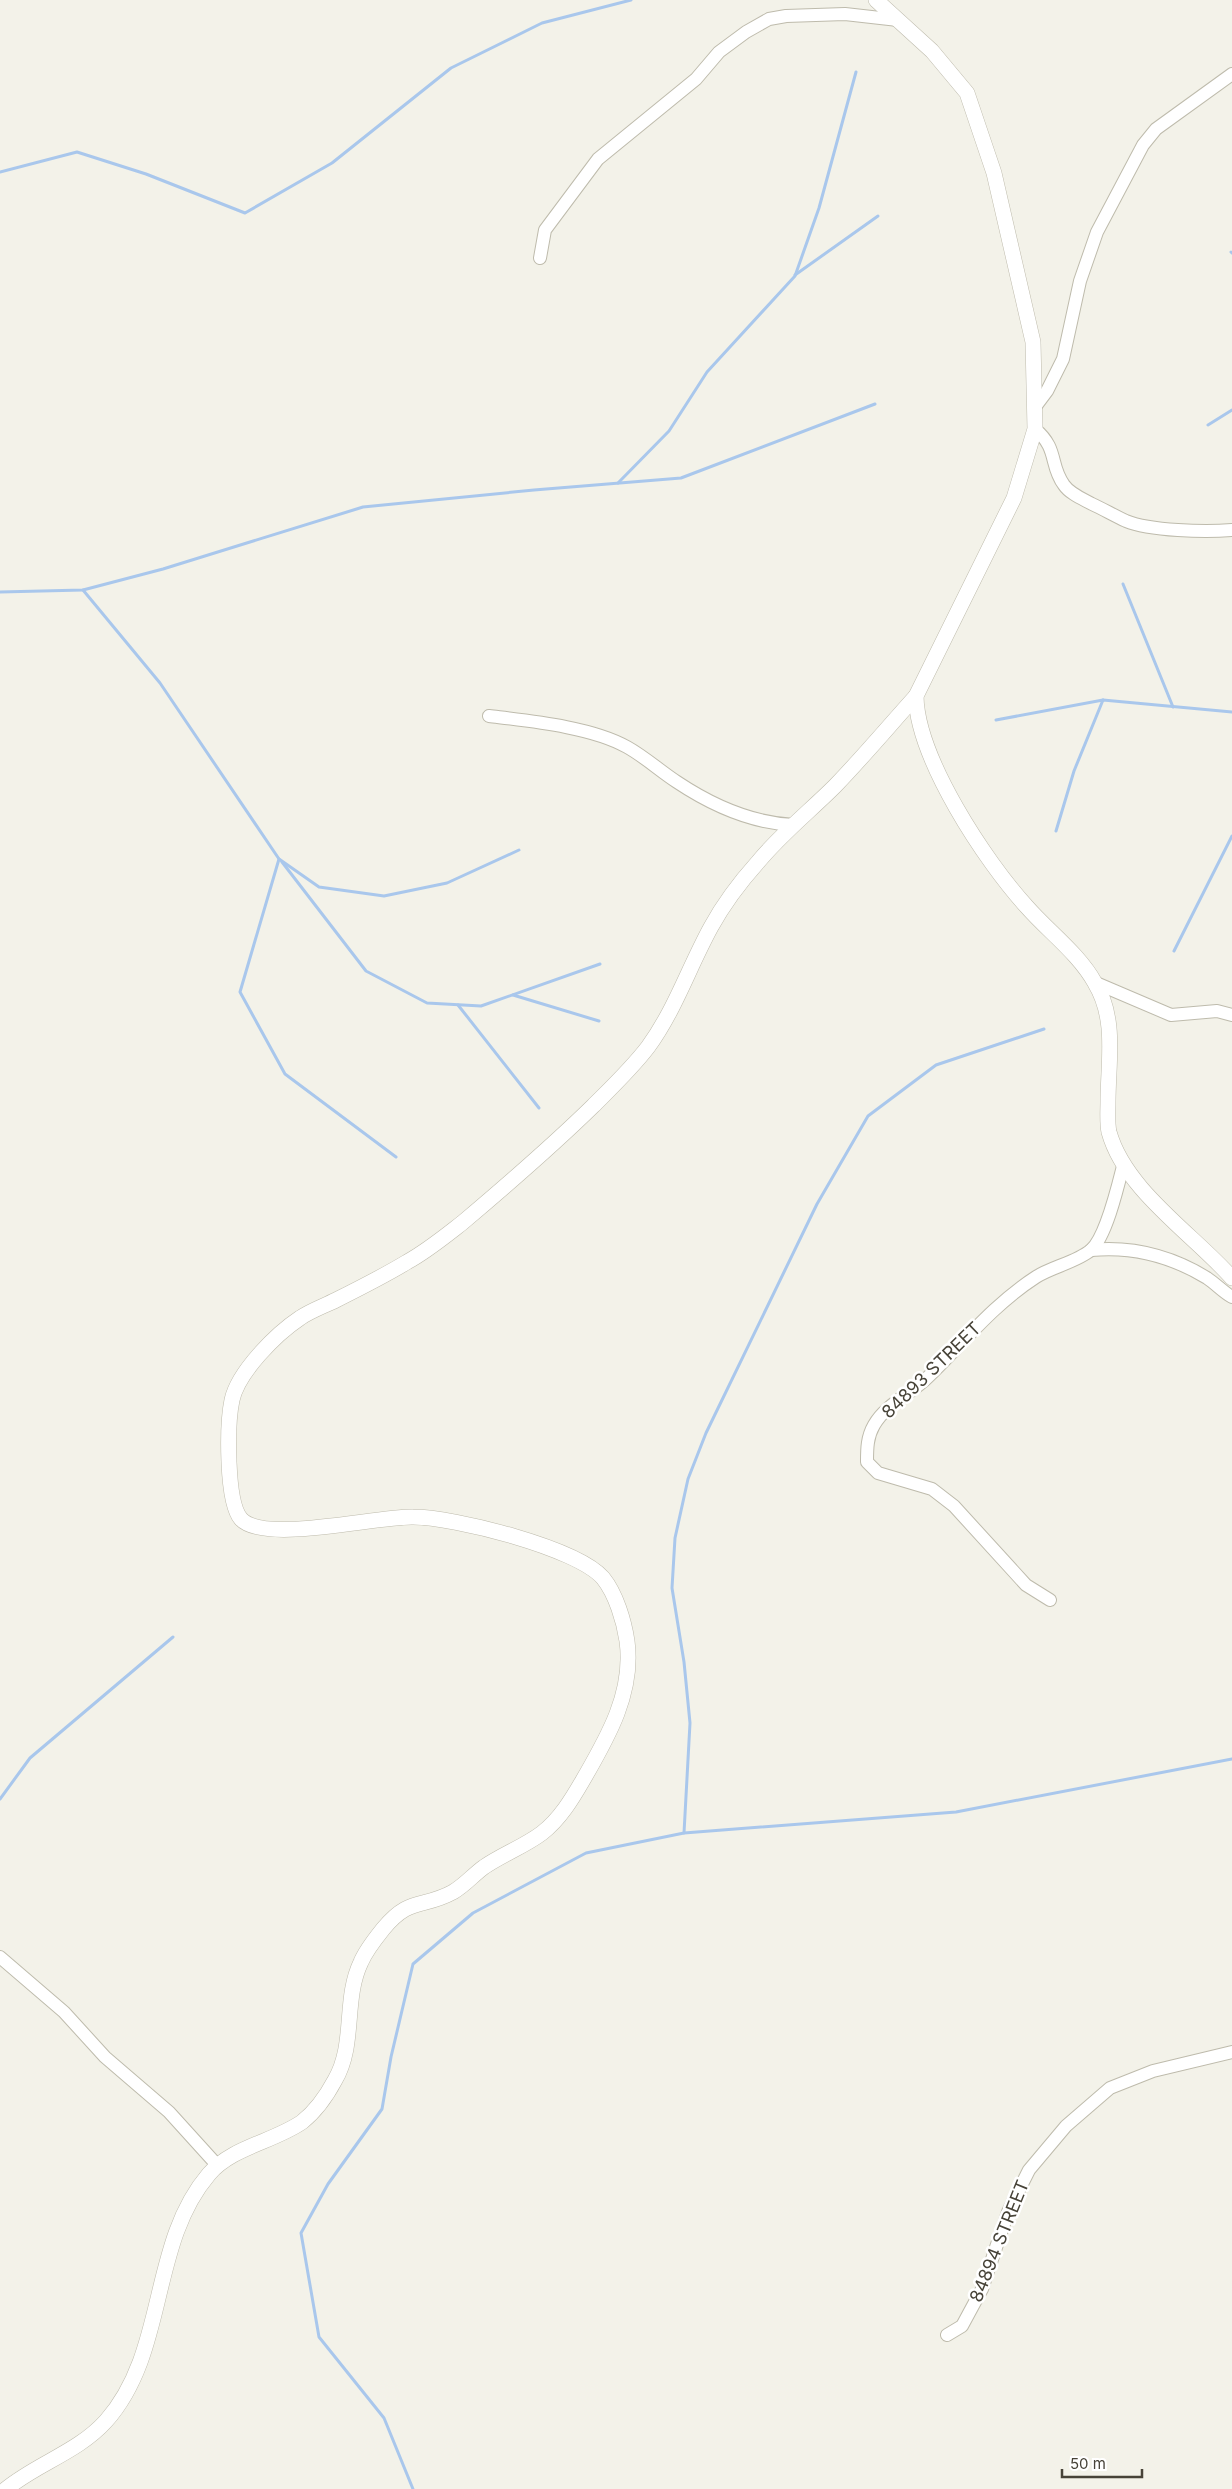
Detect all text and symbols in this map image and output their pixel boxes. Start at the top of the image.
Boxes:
street label: 84893 STREET [877,1318,985,1422]
street label: 84894 STREET [965,2177,1033,2305]
scale bar [1062,2446,1142,2478]
text: 50 m [1070,2454,1106,2473]

